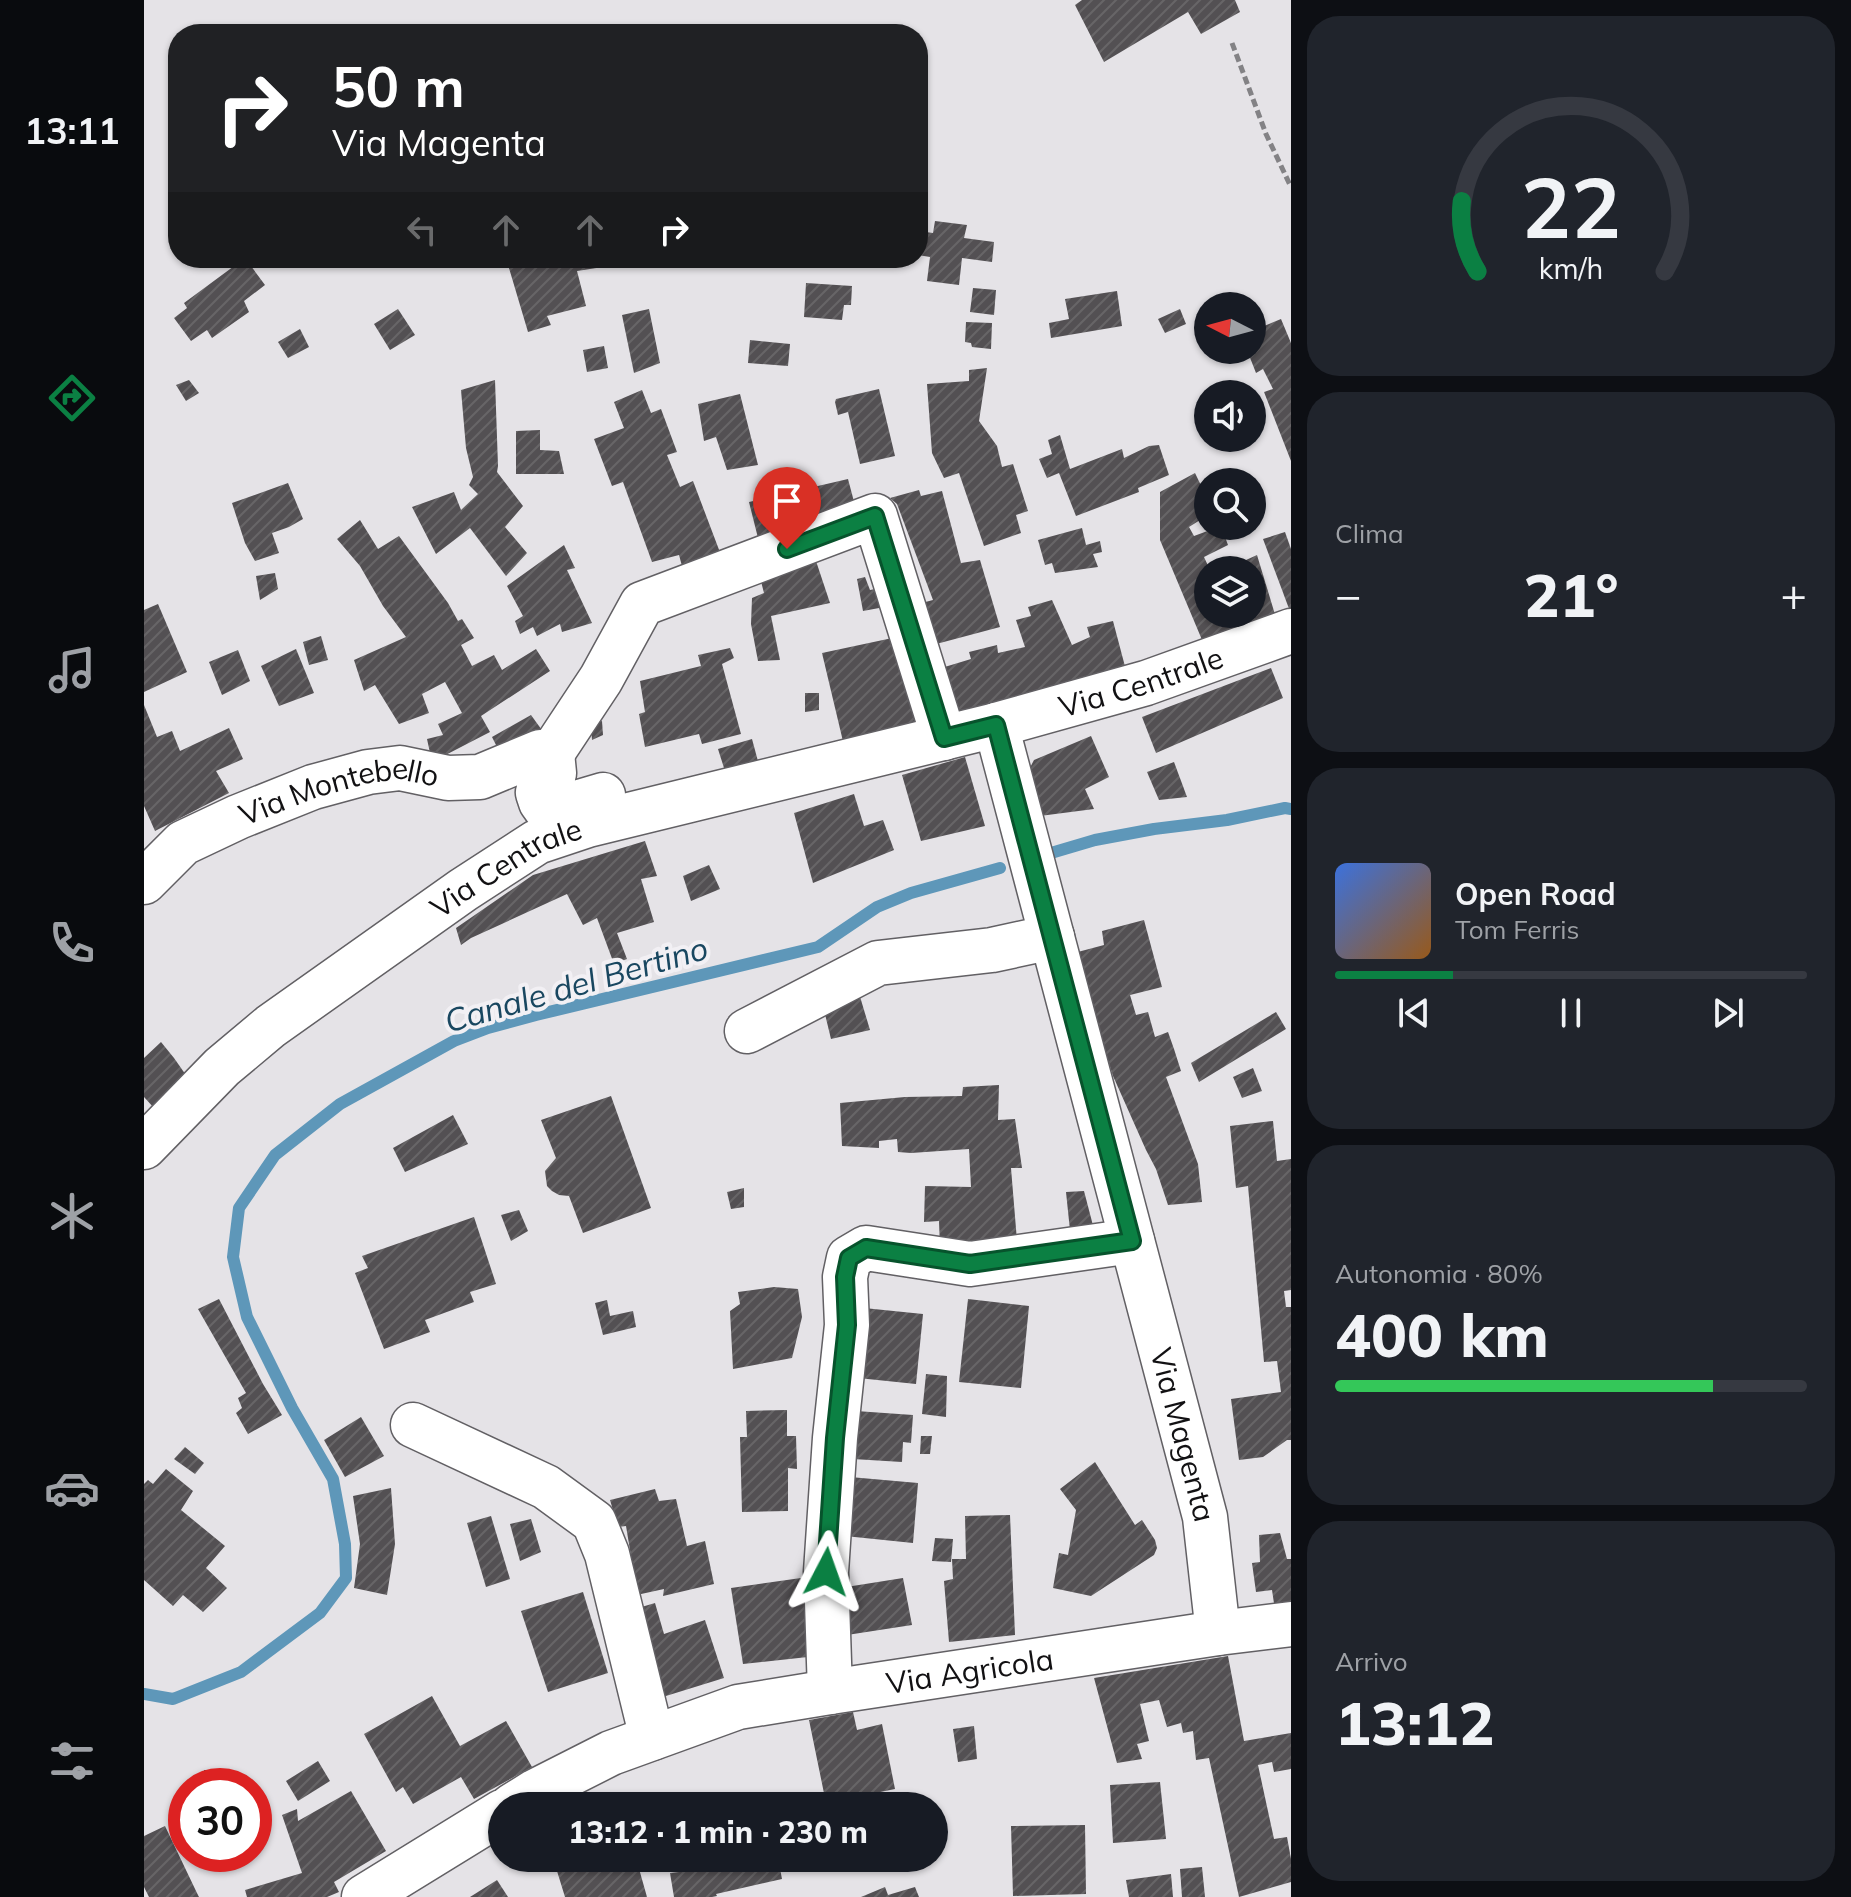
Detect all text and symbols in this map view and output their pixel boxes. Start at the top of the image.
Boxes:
text: 50 m [332,51,465,121]
icon: right [200,56,304,160]
text: 13:11 [24,108,120,153]
text: Via Magenta [332,120,546,165]
text: 22 [1521,154,1621,259]
icon: left [400,208,444,252]
icon: ahead [484,208,528,252]
icon: ahead [568,208,612,252]
icon: right [652,208,696,252]
text: km/h [1539,250,1603,286]
north arrow [1194,292,1266,364]
map controls [1194,292,1266,628]
icon: directions [44,370,100,426]
button: sound [1194,380,1266,452]
pin [753,467,821,549]
button: search [1194,468,1266,540]
icon: arrive [765,479,809,523]
text: Clima [1335,517,1404,550]
button: layers [1194,556,1266,628]
text: 21° [1523,557,1619,632]
text: − [1335,567,1361,622]
text: + [1781,567,1807,622]
street label: Via Centrale [1054,638,1228,725]
icon: music [44,642,100,698]
street label: Via Montebello [233,748,442,834]
street label: Via Centrale [423,809,587,926]
text: Open Road [1455,875,1616,913]
text: Tom Ferris [1455,913,1579,946]
icon: phone [44,915,100,971]
water label: Canale del Bertino [440,927,712,1041]
icon: previous [1392,991,1436,1035]
icon: pause [1549,991,1593,1035]
icon: next [1706,991,1750,1035]
icon: climate [44,1188,100,1244]
text: Autonomia · 80% [1335,1257,1543,1290]
text: 400 km [1335,1297,1549,1372]
street label: Via Magenta [1142,1344,1224,1526]
icon: car [44,1460,100,1516]
position arrow [784,1530,868,1614]
street label: Via Agricola [883,1639,1056,1702]
text: Arrivo [1335,1645,1408,1678]
text: 13:12 [1335,1685,1495,1760]
icon: filters [44,1733,100,1789]
speed limit sign: 30 [168,1768,272,1872]
text: 13:12 · 1 min · 230 m [568,1813,868,1851]

